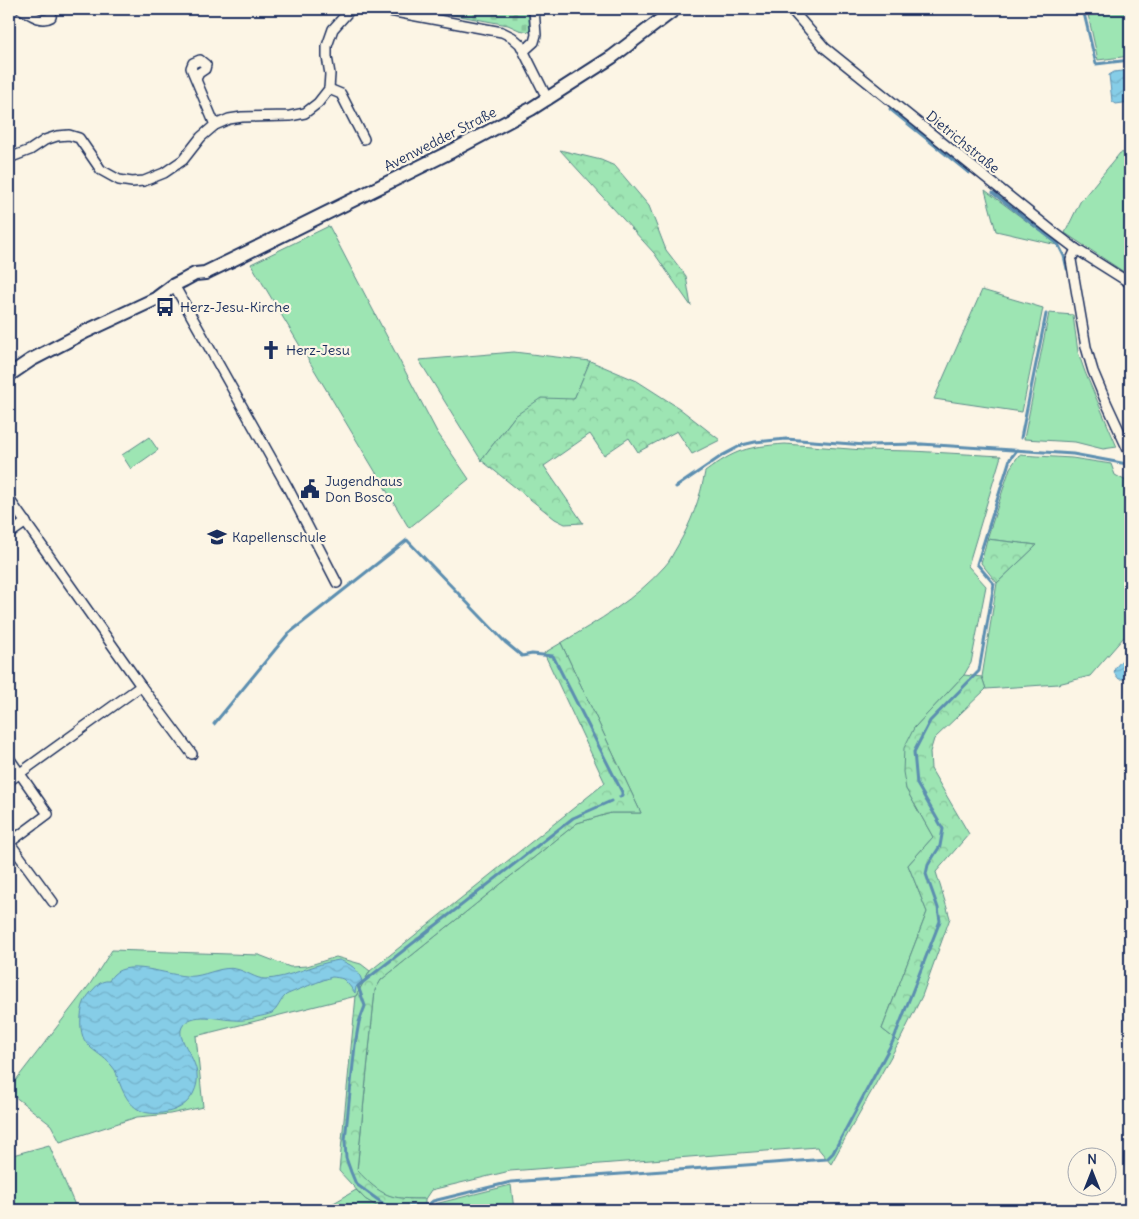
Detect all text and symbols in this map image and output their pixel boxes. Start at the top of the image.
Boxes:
street label: Avenwedder Straße [381,103,499,175]
street label: Dietrichstraße [923,107,1003,177]
bus stop icon: Herz-Jesu-Kirche [154,296,176,318]
place label: Herz-Jesu-Kirche [180,298,290,316]
church icon: Herz-Jesu [260,339,282,361]
place label: Herz-Jesu [286,341,350,359]
place label: Jugendhaus Don Bosco [325,472,402,506]
public building icon: Jugendhaus Don Bosco [299,478,321,500]
school or university icon: Kapellenschule [206,526,228,548]
place label: Kapellenschule [232,528,326,546]
north arrow [1066,1146,1116,1196]
text: N [1087,1150,1097,1168]

